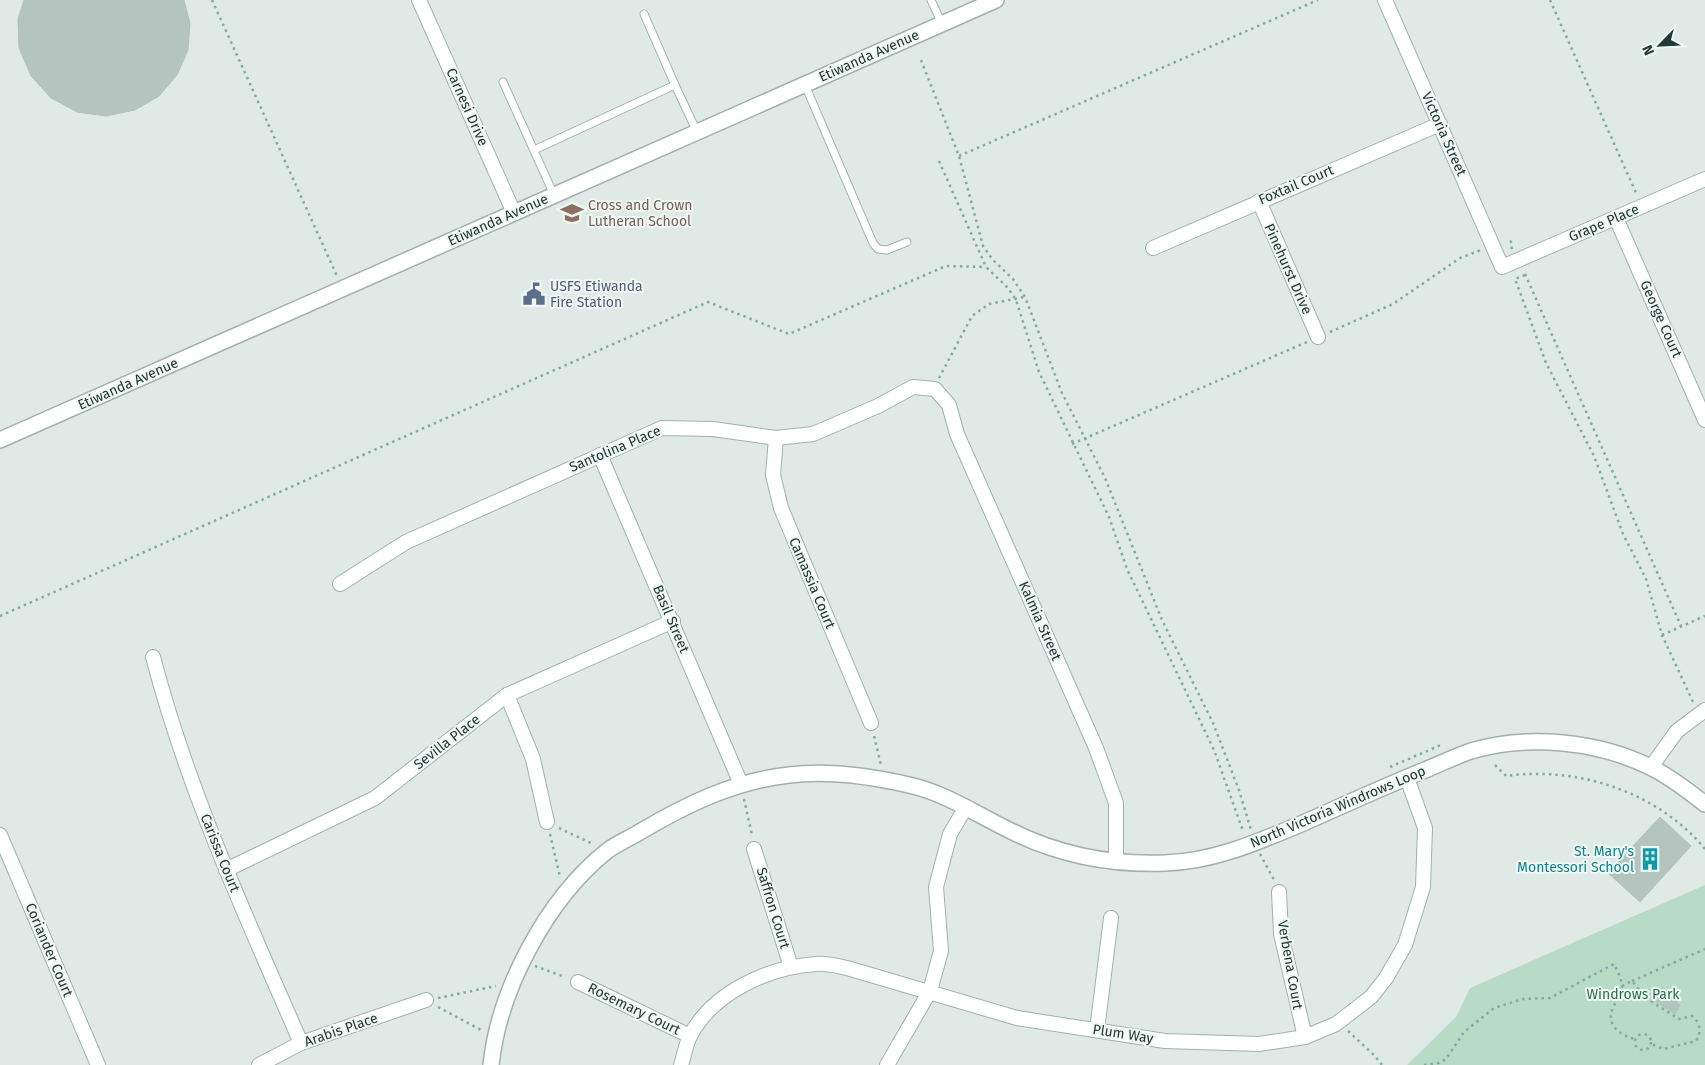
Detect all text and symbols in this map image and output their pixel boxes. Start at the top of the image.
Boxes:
north arrow [1635,20,1685,70]
street label: Etiwanda Avenue [816,26,922,86]
text: N [1639,42,1658,58]
street label: Carnesi Drive [442,65,492,149]
street label: Victoria Street [1418,89,1470,179]
street label: Foxtail Court [1256,161,1337,208]
street label: Etiwanda Avenue [445,190,551,250]
place label: Cross and Crown Lutheran School [588,197,692,230]
school or university icon: Cross and Crown Lutheran School [559,200,585,226]
street label: Grape Place [1566,201,1642,245]
street label: Pinehurst Drive [1260,221,1316,317]
place label: USFS Etiwanda Fire Station [550,278,643,311]
street label: George Court [1636,278,1686,361]
public building icon: USFS Etiwanda Fire Station [521,281,547,307]
street label: Etiwanda Avenue [75,354,181,414]
street label: Santolina Place [567,422,663,476]
street label: Camassia Court [785,535,839,632]
street label: Kalmia Street [1015,579,1065,664]
street label: Basil Street [649,582,693,656]
street label: Sevilla Place [411,711,483,773]
street label: North Victoria Windrows Loop [1248,762,1428,852]
street label: Carissa Court [197,811,244,896]
place label: St. Mary's Montessori School [1517,843,1634,876]
building icon: St. Mary's Montessori School [1637,846,1663,872]
street label: Saffron Court [753,865,794,952]
street label: Coriander Court [22,900,77,1000]
street label: Verbena Court [1274,919,1306,1012]
street label: Rosemary Court [585,979,684,1039]
park label: Windrows Park [1586,986,1680,1003]
street label: Arabis Place [302,1009,380,1051]
street label: Plum Way [1091,1021,1155,1047]

